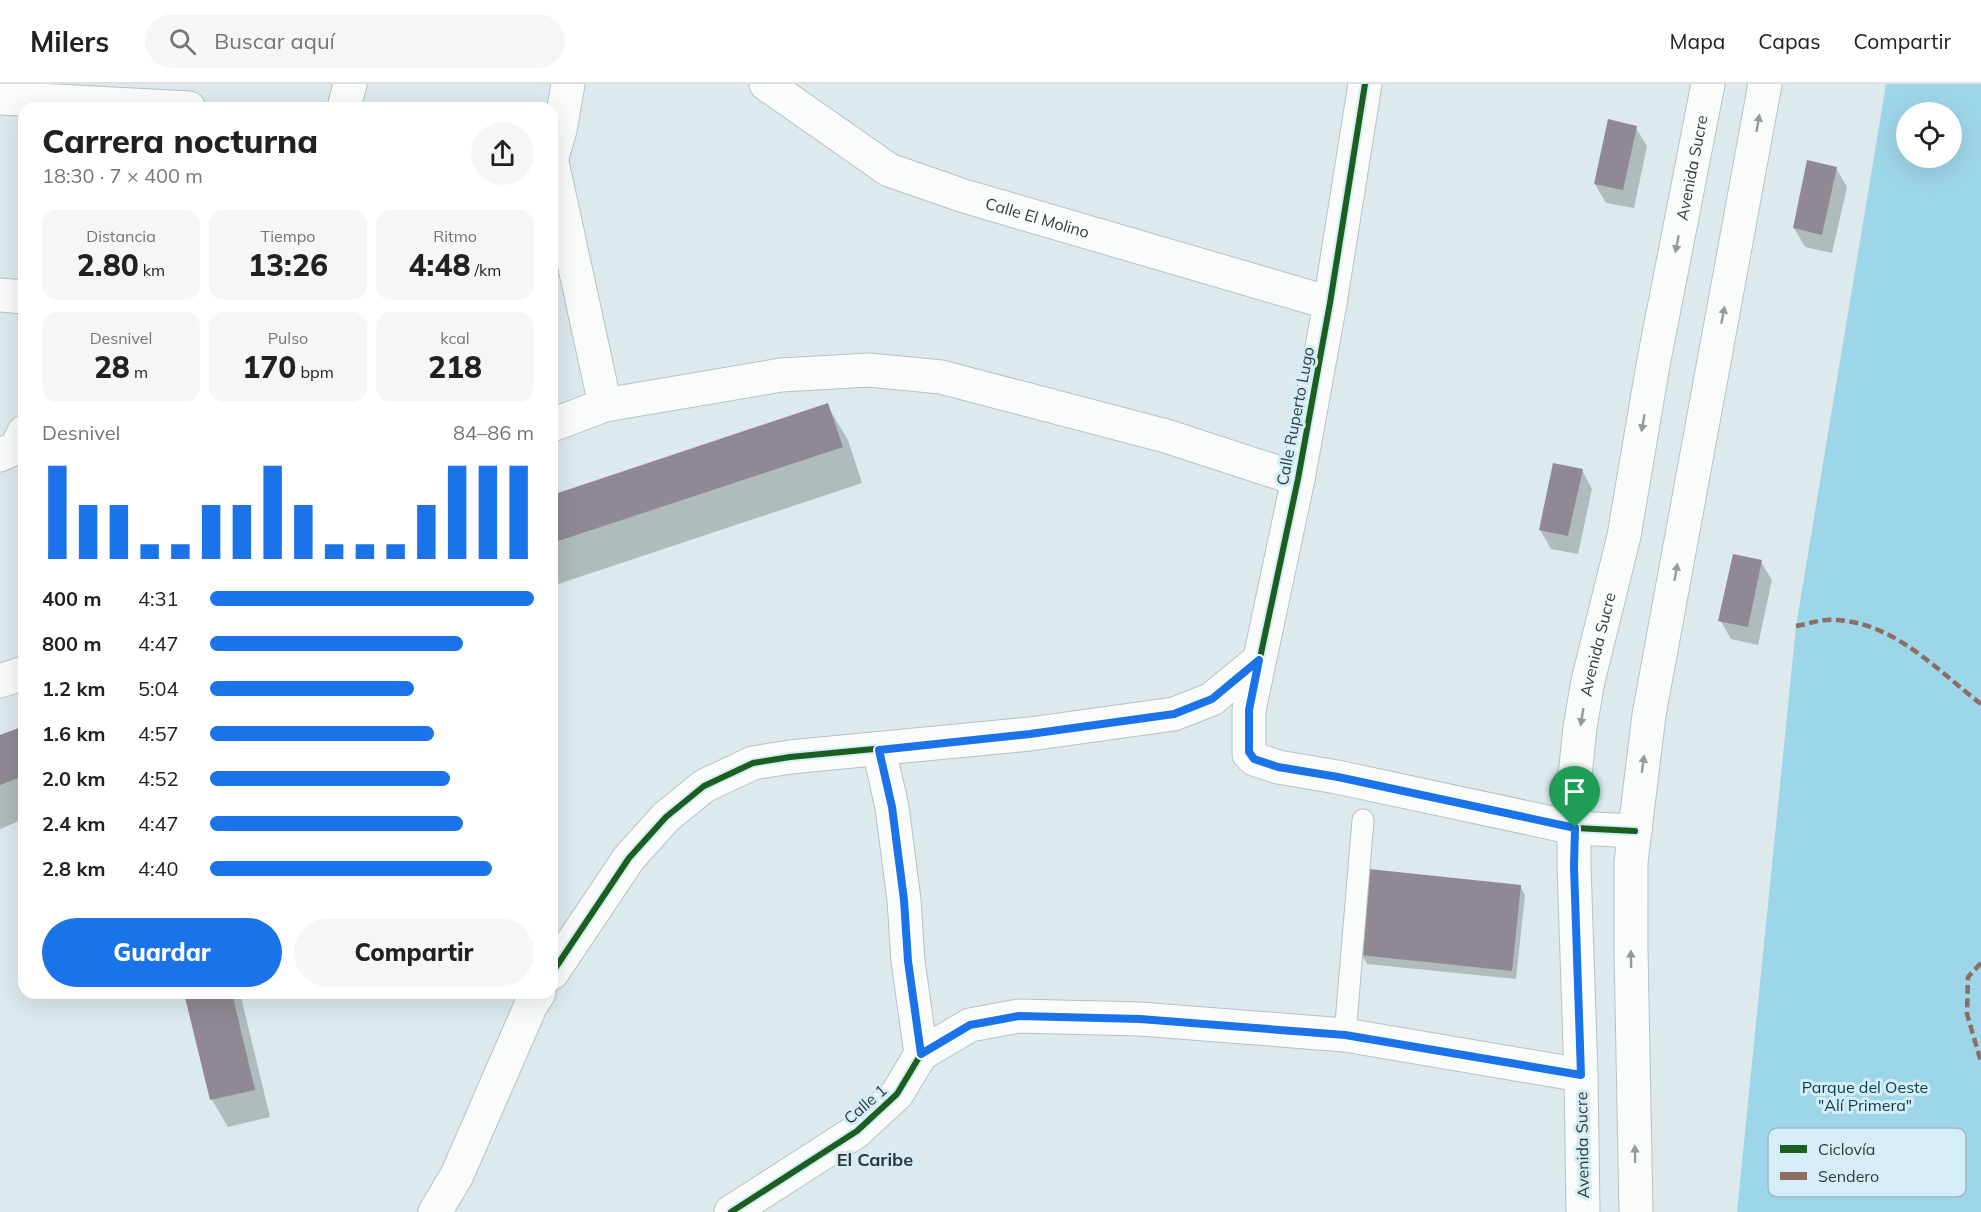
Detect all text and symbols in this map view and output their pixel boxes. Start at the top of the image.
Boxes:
search box [145,14,565,68]
text: Milers [30,24,109,59]
icon: search [166,25,199,58]
text: Buscar aquí [214,27,335,55]
text: Mapa [1670,28,1725,54]
text: Capas [1758,28,1821,54]
text: Compartir [1854,28,1951,54]
map controls [1896,102,1962,168]
button: locate [1896,102,1962,168]
street label: Avenida Sucre [1672,113,1712,222]
one-way arrow [1754,113,1763,132]
text: Carrera nocturna [42,120,318,161]
button: share [471,122,534,185]
text: 18:30 · 7 × 400 m [42,163,203,188]
street label: Calle El Molino [983,193,1092,242]
text: Distancia [86,226,156,246]
text: Tiempo [261,226,315,246]
text: Ritmo [433,226,477,246]
one-way arrow [1672,235,1681,254]
text: 2.80 [77,246,139,284]
text: 13:26 [248,246,328,284]
text: 4:48 [409,246,470,284]
text: km [139,260,165,280]
text: /km [470,260,501,280]
one-way arrow [1719,305,1728,324]
text: Desnivel [90,328,152,348]
text: Pulso [268,328,308,348]
text: kcal [440,328,470,348]
street label: Calle Ruperto Lugo [1272,345,1318,487]
text: 28 [94,348,130,386]
text: 170 [242,348,296,386]
text: 218 [428,348,482,386]
text: m [130,362,148,382]
text: bpm [296,362,334,382]
one-way arrow [1638,414,1647,433]
text: Desnivel [42,420,120,445]
text: 84–86 m [453,420,534,445]
one-way arrow [1672,562,1681,581]
text: 400 m [42,586,101,611]
text: 4:31 [138,586,179,611]
street label: Avenida Sucre [1576,590,1620,698]
text: 800 m [42,631,101,656]
text: 4:47 [138,631,179,656]
text: 1.2 km [42,676,105,701]
text: 5:04 [138,676,179,701]
one-way arrow [1577,707,1586,726]
text: 1.6 km [42,721,105,746]
text: 4:57 [138,721,179,746]
one-way arrow [1638,755,1648,774]
text: 2.0 km [42,766,105,791]
text: 4:52 [138,766,179,791]
pin [1549,766,1600,828]
icon: arrive [1558,775,1591,808]
text: 2.4 km [42,811,105,836]
text: 4:47 [138,811,179,836]
text: 2.8 km [42,856,105,881]
text: 4:40 [138,856,179,881]
button: Guardar [42,918,282,987]
button: Compartir [294,918,534,987]
one-way arrow [1626,949,1636,968]
park label: Parque del Oeste "Alí Primera" [1802,1077,1928,1115]
street label: Calle 1 [839,1080,891,1128]
street label: Avenida Sucre [1571,1092,1593,1198]
legend [1768,1128,1966,1197]
text: Ciclovía [1818,1139,1875,1159]
one-way arrow [1630,1144,1640,1163]
district label: El Caribe [837,1148,913,1171]
text: Sendero [1818,1166,1879,1186]

